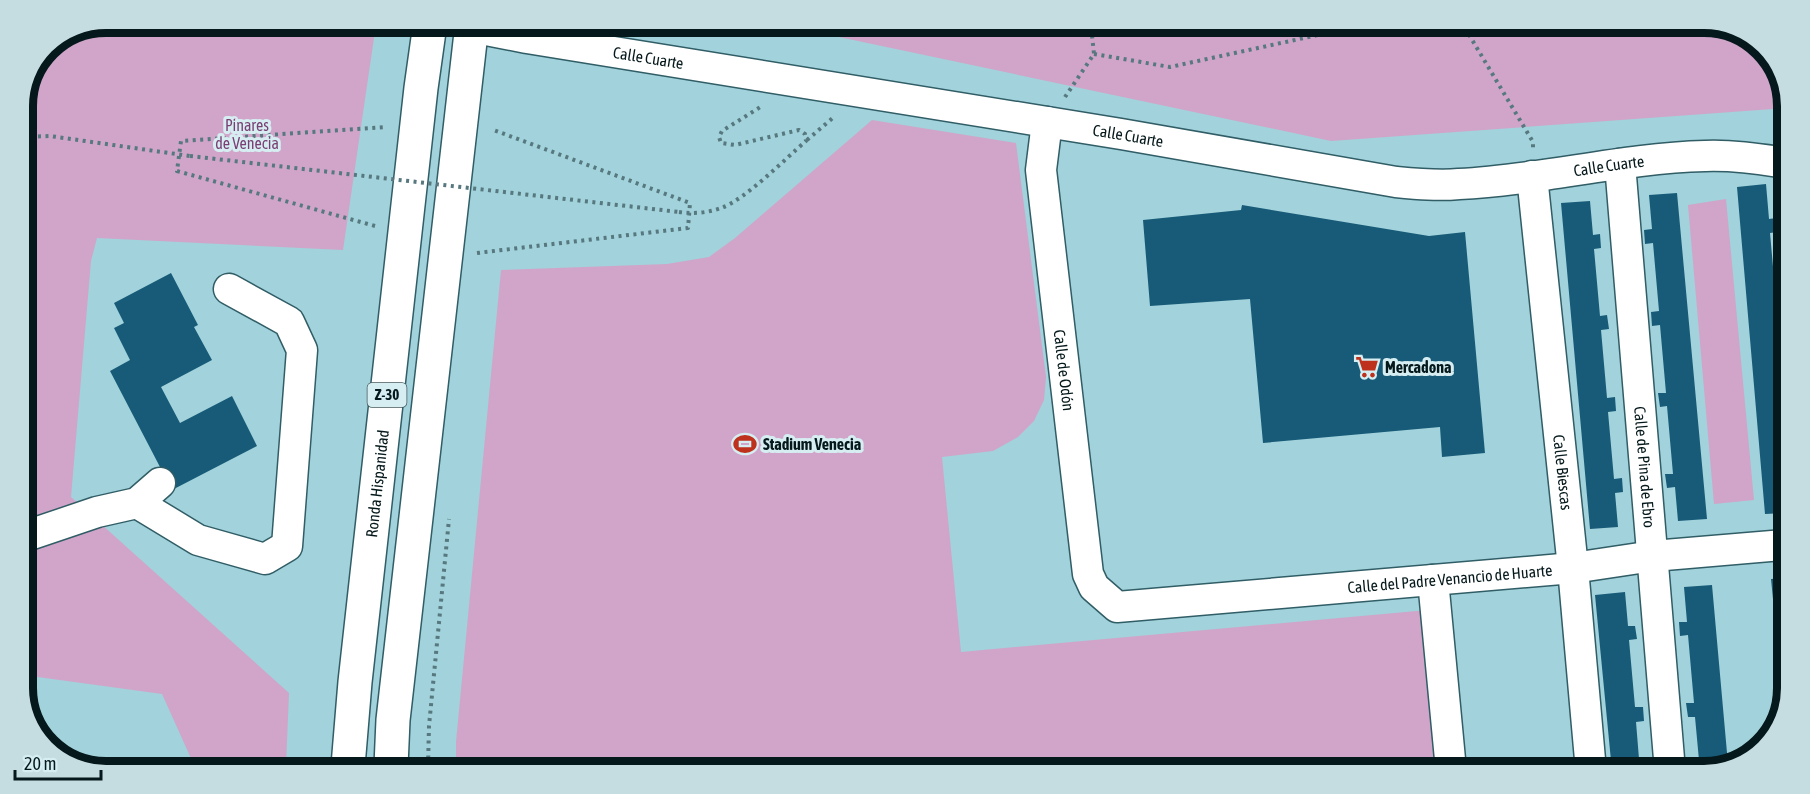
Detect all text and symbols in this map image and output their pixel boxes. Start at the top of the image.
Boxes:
street label: Calle Cuarte [612,43,685,72]
park label: Pinares de Venecia [215,116,279,152]
street label: Calle Cuarte [1092,121,1165,150]
street label: Calle Cuarte [1572,152,1645,179]
street label: Calle de Odón [1051,329,1078,412]
supermarket icon: Mercadona [1354,354,1380,380]
place label: Mercadona [1385,358,1451,376]
road number: Z-30 [368,383,406,407]
street label: Calle de Pina de Ebro [1631,405,1659,528]
street label: Ronda Hispanidad [362,429,392,538]
sports icon: Stadium Venecia [732,431,758,457]
street label: Calle Biescas [1550,434,1576,511]
place label: Stadium Venecia [763,435,861,453]
street label: Calle del Padre Venancio de Huarte [1347,561,1553,596]
scale bar [15,743,100,781]
text: 20 m [24,753,56,774]

